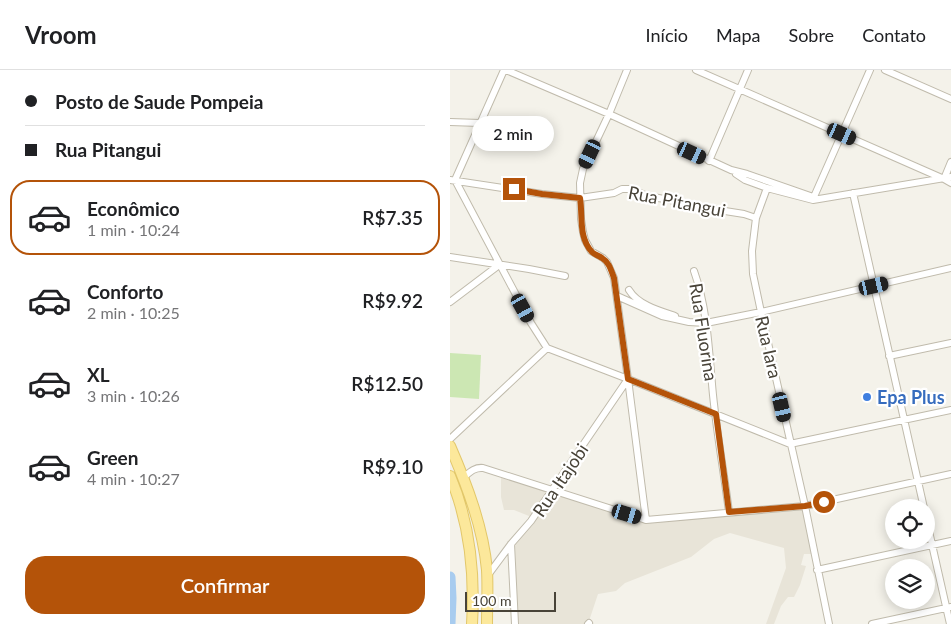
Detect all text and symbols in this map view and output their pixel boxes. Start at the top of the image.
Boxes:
text: Vroom [25,20,97,49]
text: Início [646,24,688,46]
text: Mapa [716,24,760,46]
text: Sobre [788,24,834,46]
text: Contato [862,24,926,46]
text: Posto de Saude Pompeia [55,90,263,113]
callout: 2 min [473,116,555,152]
car [825,121,858,147]
text: 2 min [493,124,533,143]
car [576,137,603,171]
text: Rua Pitangui [55,138,161,161]
car [675,140,708,166]
route end [503,178,525,200]
street label: Rua Pitangui [626,181,728,221]
icon: car [27,195,72,240]
text: Econômico [87,197,180,220]
text: R$7.35 [362,206,423,229]
text: 1 min · 10:24 [87,220,180,239]
car [857,275,890,297]
icon: car [27,278,72,323]
text: Conforto [87,280,163,303]
street label: Rua Fluorina [685,281,723,383]
text: R$9.92 [362,289,423,312]
car [509,291,536,325]
text: 2 min · 10:25 [87,303,180,322]
street label: Rua Iara [751,314,787,380]
icon: car [27,361,72,406]
text: XL [87,363,110,386]
text: R$12.50 [351,372,423,395]
text: 3 min · 10:26 [87,386,180,405]
place label: Epa Plus [877,386,945,408]
car [771,391,792,423]
marker: Epa Plus [861,391,873,403]
street label: Rua Itajobi [528,439,592,521]
icon: car [27,444,72,489]
text: Green [87,446,138,469]
text: R$9.10 [362,455,423,478]
text: 4 min · 10:27 [87,469,180,488]
route start [813,491,835,513]
map controls [885,499,935,609]
button: locate [885,499,935,549]
car [610,502,643,526]
button: Confirmar [25,556,425,614]
button: layers [885,559,935,609]
scale bar [465,589,556,612]
text: 100 m [472,592,511,609]

